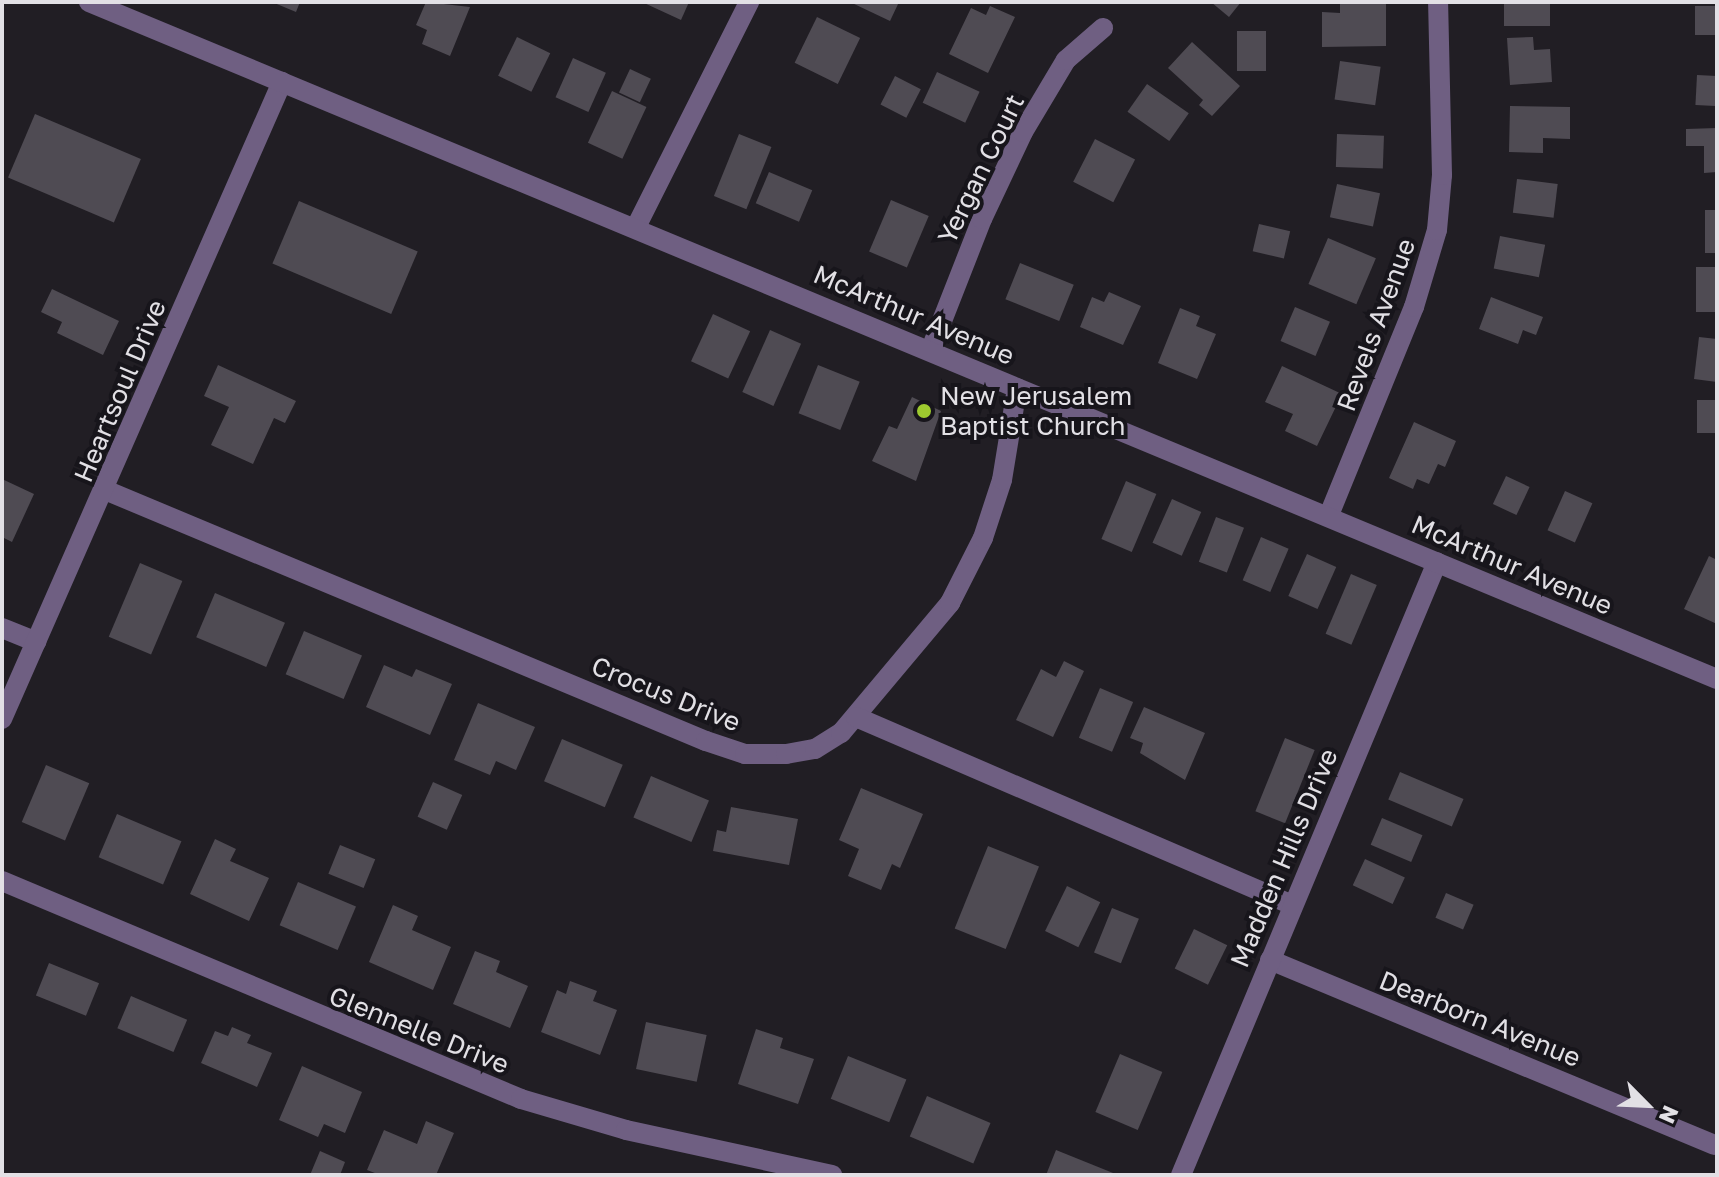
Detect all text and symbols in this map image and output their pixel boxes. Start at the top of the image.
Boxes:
street label: Yergan Court [931,89,1031,249]
street label: Revels Avenue [1330,234,1422,416]
street label: McArthur Avenue [809,259,1019,371]
street label: Heartsoul Drive [68,295,172,487]
place label: New Jerusalem Baptist Church [940,380,1132,442]
marker: New Jerusalem Baptist Church [915,402,933,420]
street label: McArthur Avenue [1407,509,1617,621]
street label: Crocus Drive [587,650,745,738]
street label: Madden Hills Drive [1224,744,1344,972]
street label: Dearborn Avenue [1375,964,1585,1074]
street label: Glennelle Drive [325,980,513,1080]
north arrow [1607,1065,1687,1145]
text: N [1654,1102,1685,1128]

